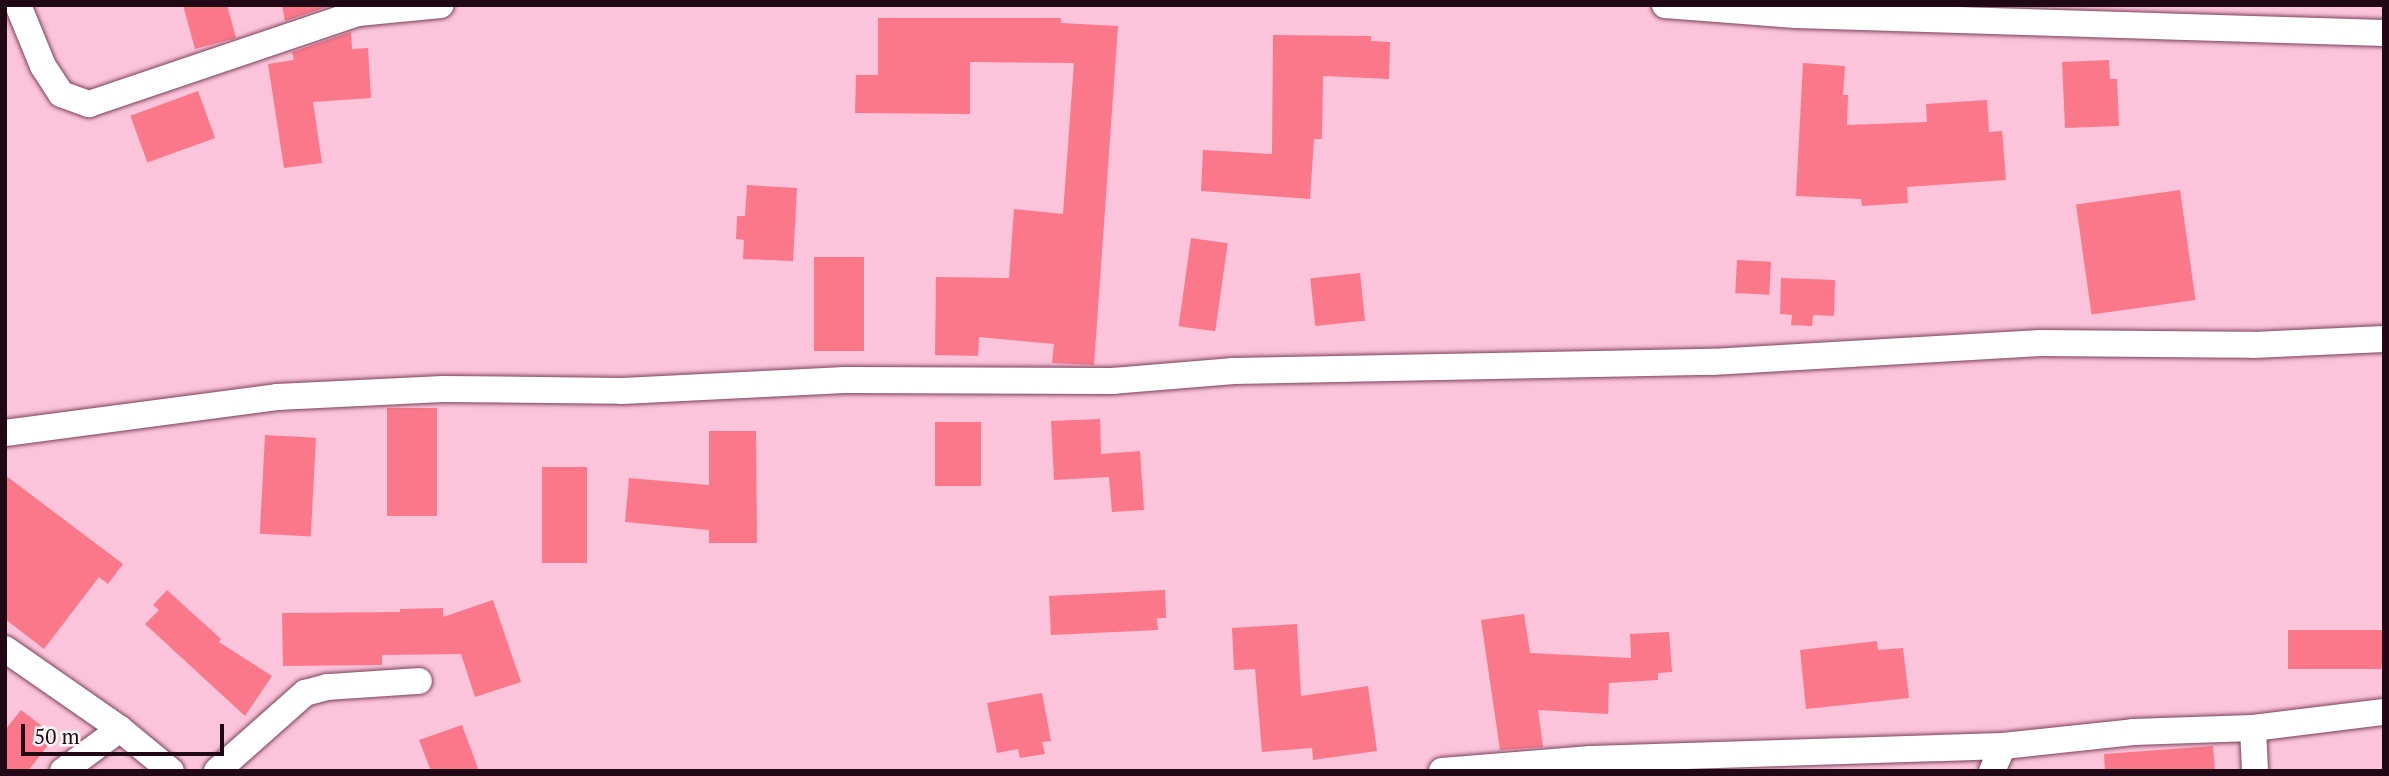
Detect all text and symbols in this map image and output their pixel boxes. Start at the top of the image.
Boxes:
scale bar [24,710,228,754]
text: 50 m [34,722,80,750]

